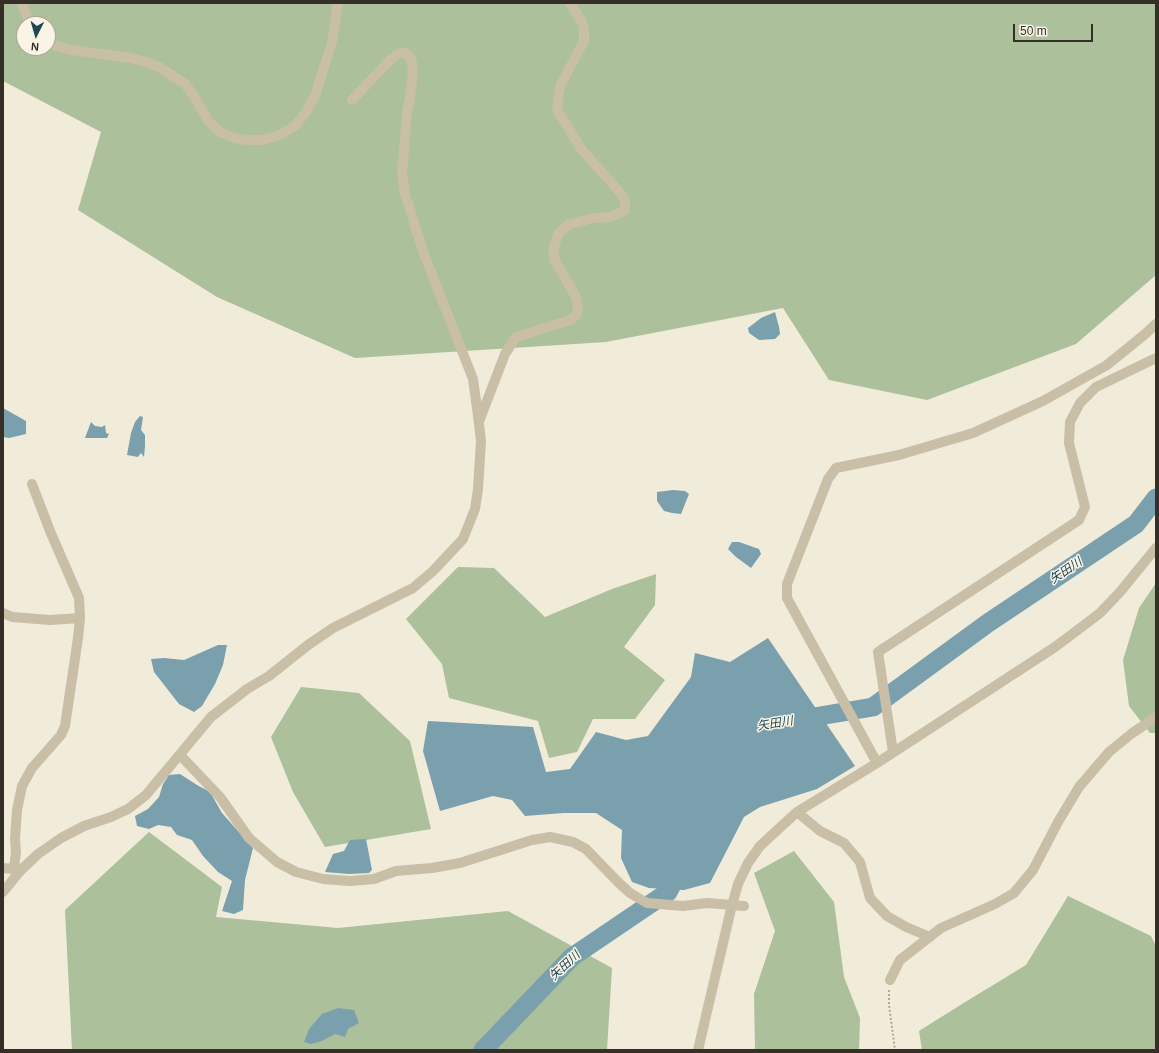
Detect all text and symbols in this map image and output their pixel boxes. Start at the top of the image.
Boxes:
north arrow [16,16,56,56]
scale bar [1015,16,1095,42]
text: 50 m [1020,24,1047,38]
text: N [31,41,40,53]
water label: 矢田川 [1047,555,1085,587]
water label: 矢田川 [756,714,794,734]
water label: 矢田川 [547,948,583,984]

